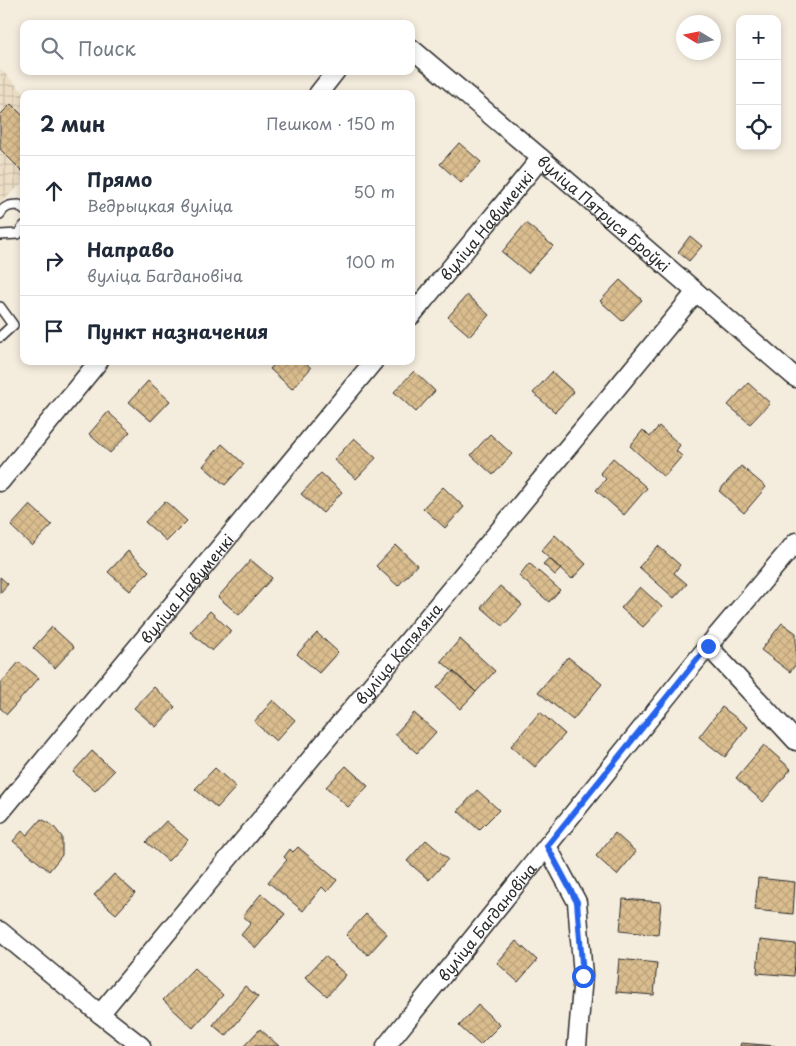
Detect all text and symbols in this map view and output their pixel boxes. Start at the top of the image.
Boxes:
north arrow [676,15,721,60]
map controls [736,15,781,150]
button: + [736,15,781,60]
search box [20,20,415,75]
icon: search [38,34,66,62]
text: Поиск [78,34,136,62]
button: − [736,60,781,105]
button: locate [736,105,781,150]
text: 2 мин [40,107,105,139]
text: Пешком · 150 m [266,111,395,135]
street label: вуліца Пятруся Броўкі [533,149,676,276]
text: Прямо [87,165,152,193]
street label: вуліца Навуменкі [434,165,538,285]
icon: ahead [40,177,68,205]
text: 50 m [354,179,395,203]
text: Ведрыцкая вуліца [87,193,233,217]
text: Направо [87,235,174,263]
icon: right [40,247,68,275]
text: 100 m [346,249,395,273]
text: вуліца Багдановіча [87,263,243,287]
icon: arrive [40,317,68,345]
text: Пункт назначения [87,317,268,345]
street label: вуліца Навуменкі [134,528,238,648]
street label: вуліца Капяляна [349,597,447,709]
route end [697,635,720,658]
street label: вуліца Багдановіча [432,857,542,986]
route start [572,965,595,988]

